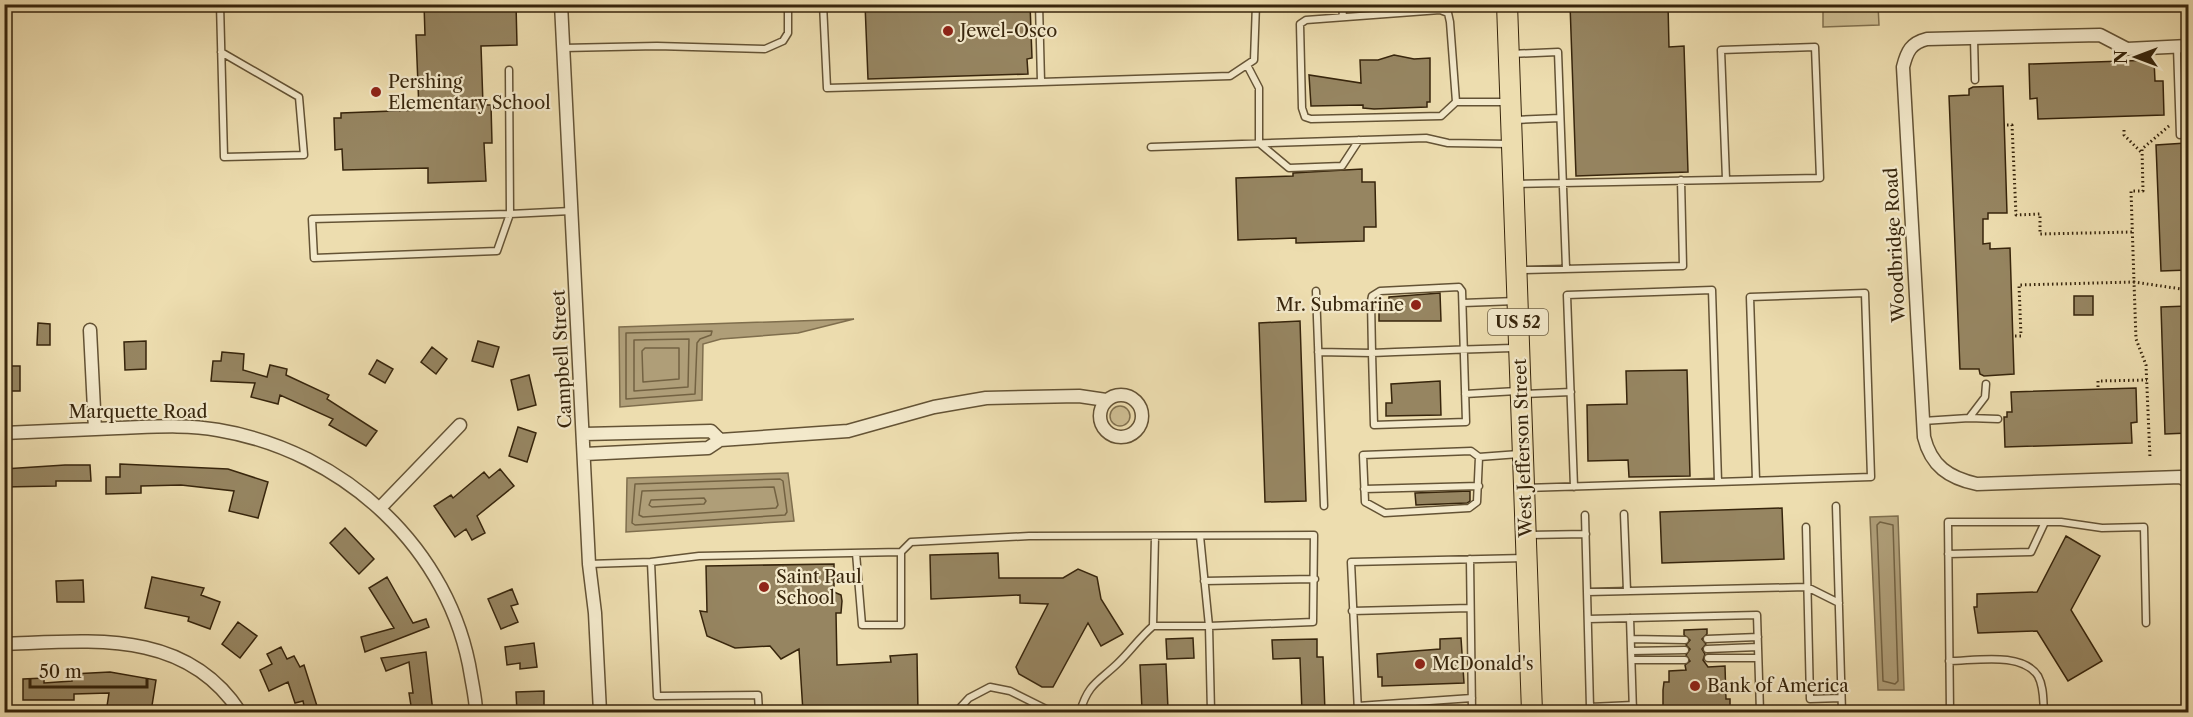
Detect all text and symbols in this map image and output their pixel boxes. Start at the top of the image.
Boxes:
place label: Jewel-Osco [957,20,1057,42]
marker: Jewel-Osco [941,24,955,38]
north arrow [2106,27,2166,87]
text: N [2111,50,2131,64]
place label: Pershing Elementary School [388,71,551,114]
marker: Pershing Elementary School [369,85,383,99]
street label: Woodbridge Road [1880,167,1910,324]
street label: Campbell Street [547,289,577,429]
place label: Mr. Submarine [1276,294,1404,316]
marker: Mr. Submarine [1409,298,1423,312]
road number: US 52 [1488,309,1548,335]
street label: West Jefferson Street [1509,357,1537,539]
street label: Marquette Road [68,401,208,423]
place label: Saint Paul School [776,566,862,609]
marker: Saint Paul School [757,580,771,594]
scale bar [30,651,147,689]
place label: McDonald's [1432,653,1534,675]
marker: McDonald's [1413,657,1427,671]
text: 50 m [39,661,82,683]
place label: Bank of America [1707,675,1849,697]
marker: Bank of America [1688,679,1702,693]

